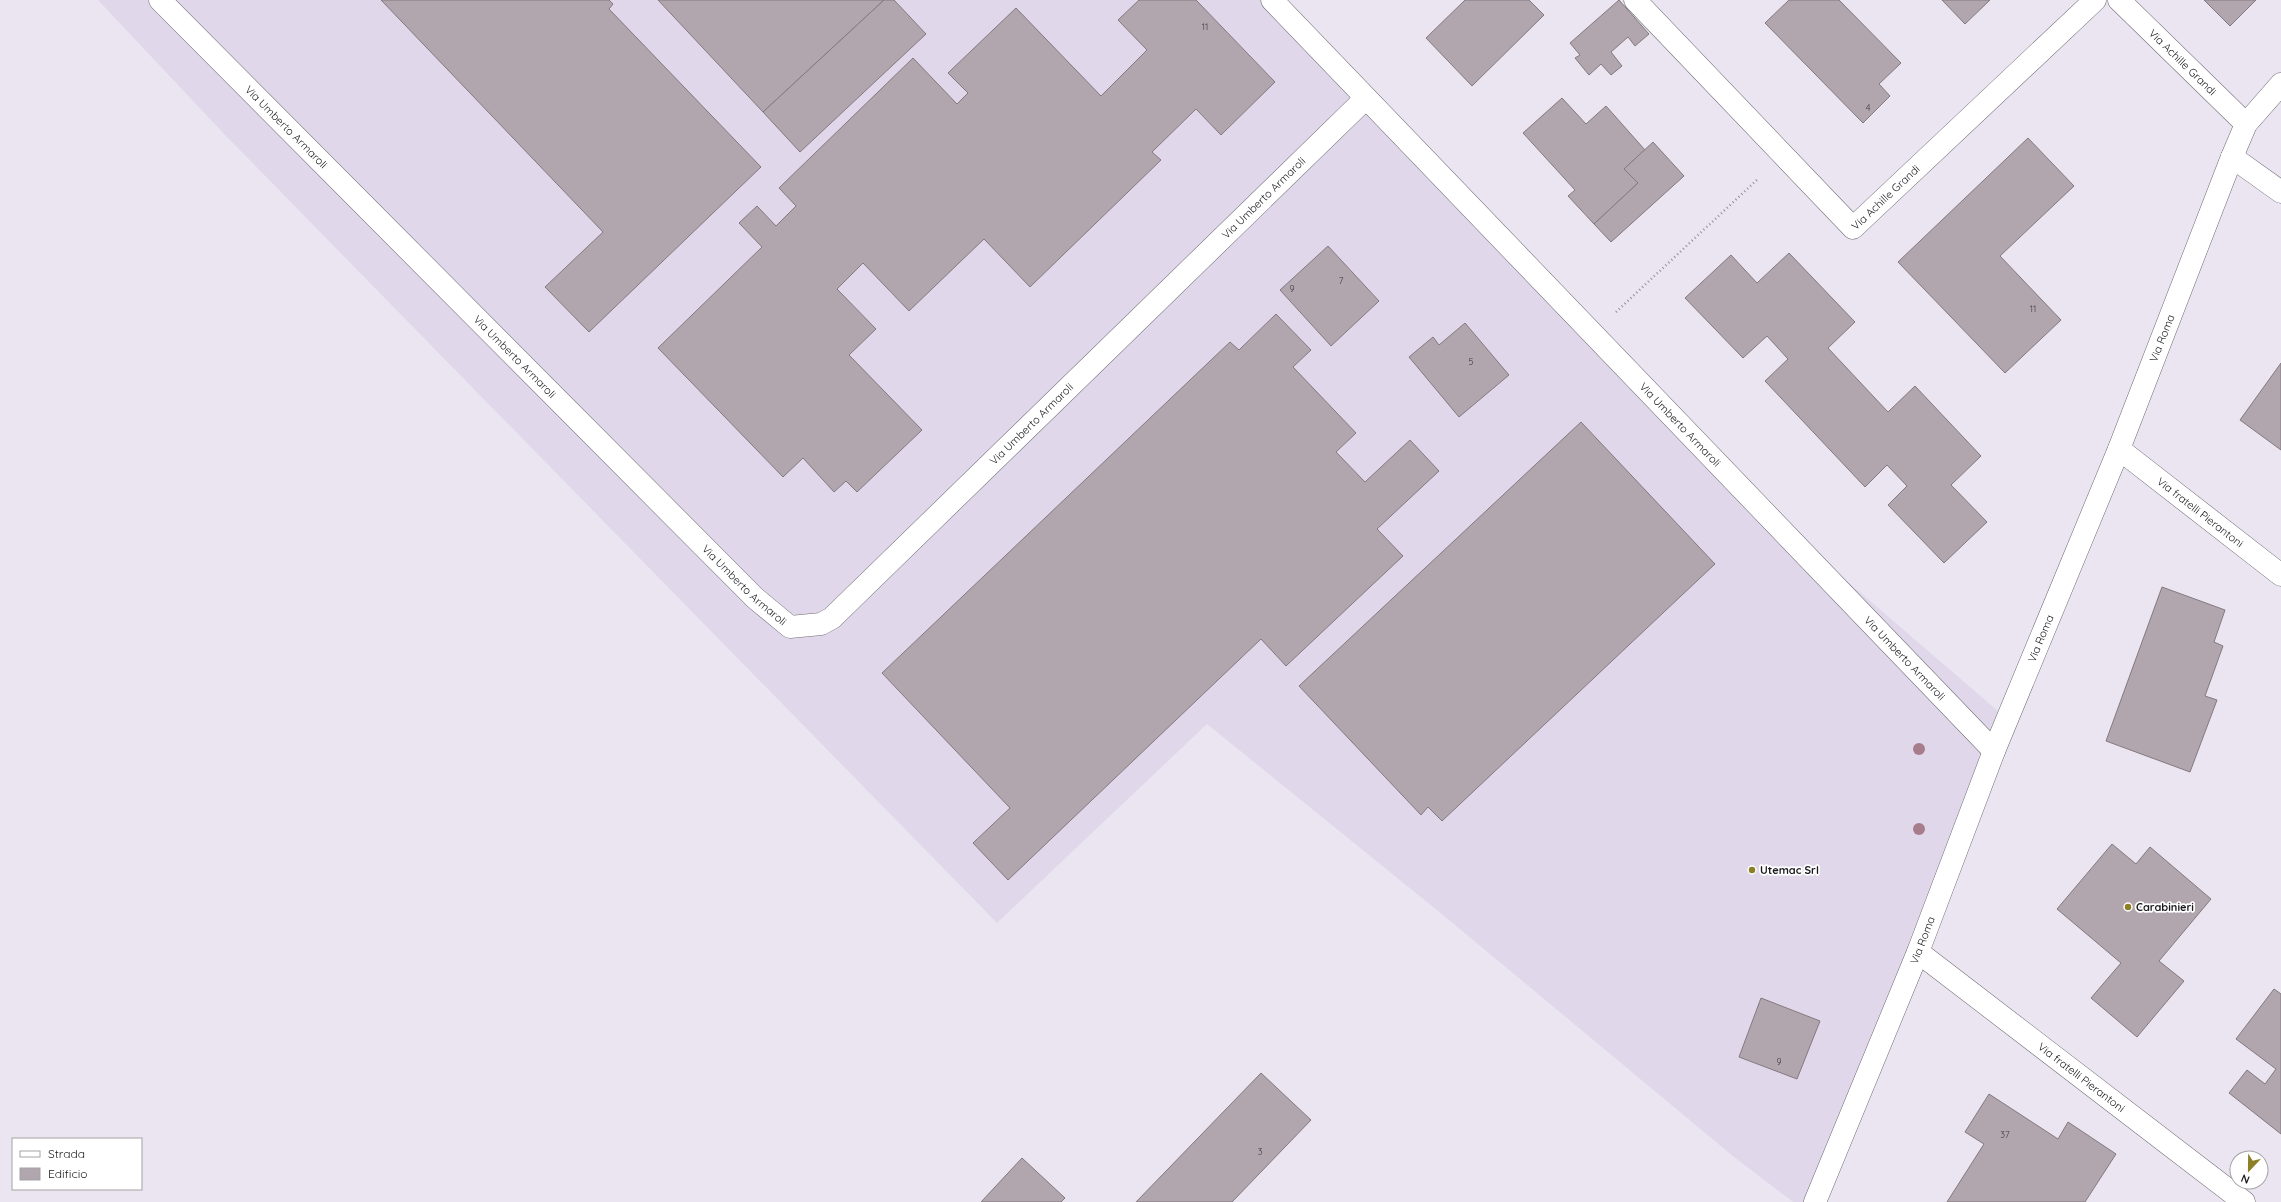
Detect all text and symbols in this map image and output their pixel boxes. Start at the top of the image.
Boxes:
house number: 11 [1202,21,1208,32]
street label: Via Achille Grandi [2146,26,2219,98]
street label: Via Umberto Armaroli [242,82,331,171]
house number: 4 [1866,102,1871,113]
street label: Via Umberto Armaroli [1219,154,1308,242]
street label: Via Achille Grandi [1848,162,1923,233]
house number: 7 [1339,275,1344,286]
house number: 9 [1289,283,1295,294]
house number: 11 [2030,303,2036,314]
street label: Via Umberto Armaroli [471,312,559,401]
street label: Via Roma [2146,312,2177,364]
house number: 5 [1469,356,1474,367]
street label: Via Umberto Armaroli [987,380,1076,468]
street label: Via Umberto Armaroli [1637,380,1724,470]
street label: Via fratelli Pierantoni [2154,474,2246,550]
street label: Via Umberto Armaroli [699,542,790,628]
street label: Via Umberto Armaroli [1861,613,1948,703]
street label: Via Roma [2025,613,2057,664]
place label: Utemac Srl [1760,863,1819,877]
marker: Utemac Srl [1747,865,1757,875]
place label: Carabinieri [2136,900,2194,914]
marker: Carabinieri [2123,902,2133,912]
street label: Via Roma [1907,914,1938,966]
street label: Via fratelli Pierantoni [2035,1040,2128,1115]
house number: 9 [1776,1056,1782,1067]
house number: 37 [2000,1129,2010,1140]
legend [12,1138,142,1190]
text: Strada [48,1146,85,1161]
house number: 3 [1258,1146,1263,1157]
north arrow [2229,1150,2269,1190]
text: Edificio [48,1166,88,1181]
text: N [2239,1171,2252,1187]

